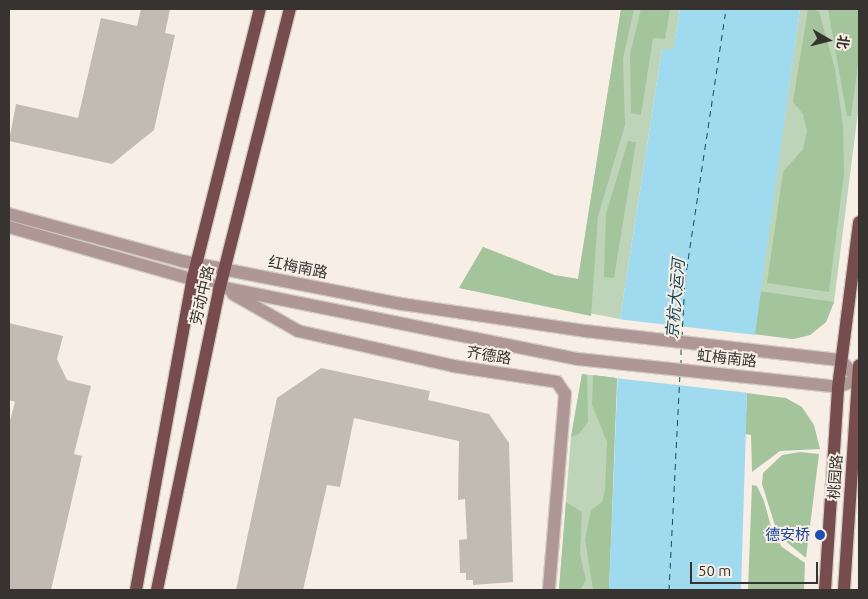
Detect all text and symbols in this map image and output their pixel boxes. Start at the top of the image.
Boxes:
north arrow [803,15,853,65]
text: 北 [834,34,852,50]
street label: 红梅南路 [267,252,329,282]
water label: 京杭大运河 [662,258,688,340]
street label: 劳动中路 [186,264,218,326]
street label: 齐德路 [465,343,513,367]
street label: 虹梅南路 [696,346,758,370]
street label: 桃园路 [824,454,846,500]
place label: 德安桥 [765,526,810,544]
marker: 德安桥 [814,529,826,541]
scale bar [693,552,820,584]
text: 50 m [698,562,731,579]

